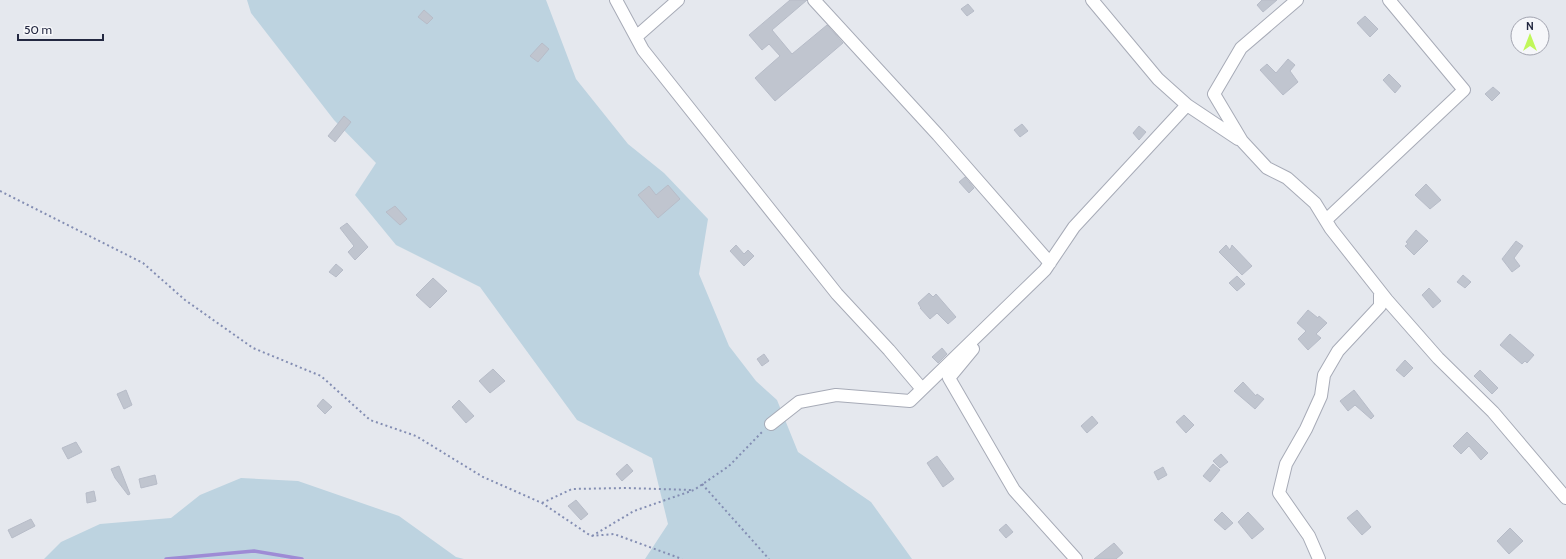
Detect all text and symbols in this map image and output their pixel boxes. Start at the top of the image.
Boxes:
scale bar [18,16,103,42]
north arrow [1510,16,1550,56]
text: N [1526,19,1534,33]
text: 50 m [24,22,52,37]

